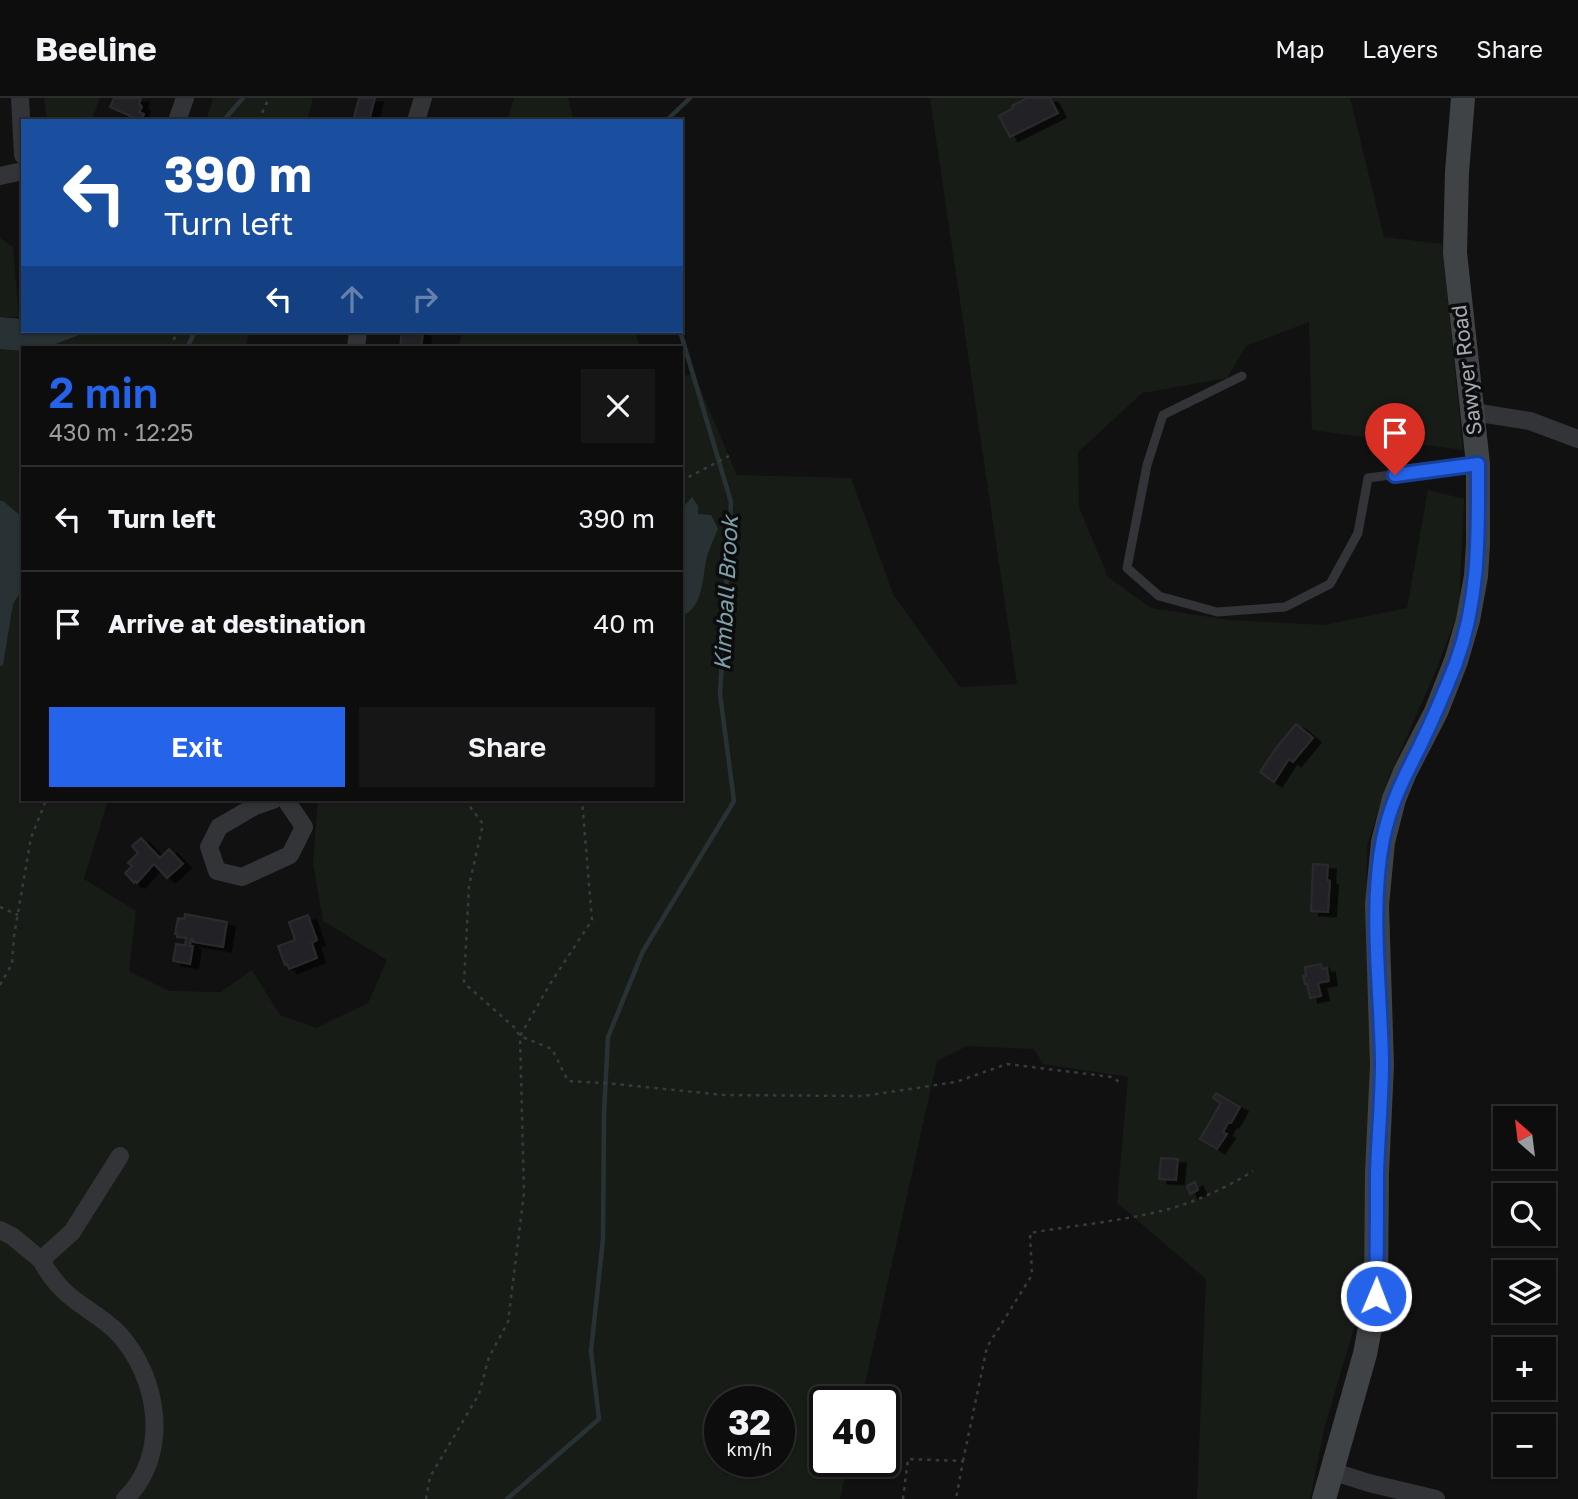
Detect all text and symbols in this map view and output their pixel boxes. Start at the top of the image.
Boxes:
text: Beeline [35,29,157,68]
text: Map [1275,34,1324,63]
text: Layers [1362,34,1438,63]
text: Share [1476,34,1543,63]
text: 390 m [164,144,312,203]
icon: left [49,147,140,238]
text: Turn left [164,204,293,242]
icon: left [260,280,298,318]
icon: ahead [333,280,371,318]
icon: right [406,280,444,318]
street label: Sawyer Road [1445,304,1487,437]
text: 2 min [49,367,158,417]
button: close [581,369,655,443]
pin [1365,403,1425,475]
icon: arrive [1376,414,1414,452]
text: 430 m · 12:25 [49,418,193,446]
icon: left [49,500,87,538]
text: Turn left [108,503,216,534]
text: 390 m [578,503,655,534]
water label: Kimball Brook [707,513,743,671]
icon: arrive [49,605,87,643]
text: Arrive at destination [108,608,366,639]
text: 40 m [594,608,655,639]
button: Exit [49,707,345,787]
button: Share [359,707,655,787]
north arrow [1493,1106,1556,1169]
map controls [1493,1106,1556,1477]
button: search [1493,1183,1556,1246]
position arrow [1339,1259,1413,1333]
button: layers [1493,1260,1556,1323]
button: + [1493,1337,1556,1400]
speed limit sign: 40 [809,1386,900,1477]
text: 32 [728,1401,771,1443]
button: − [1493,1414,1556,1477]
text: km/h [727,1438,772,1460]

